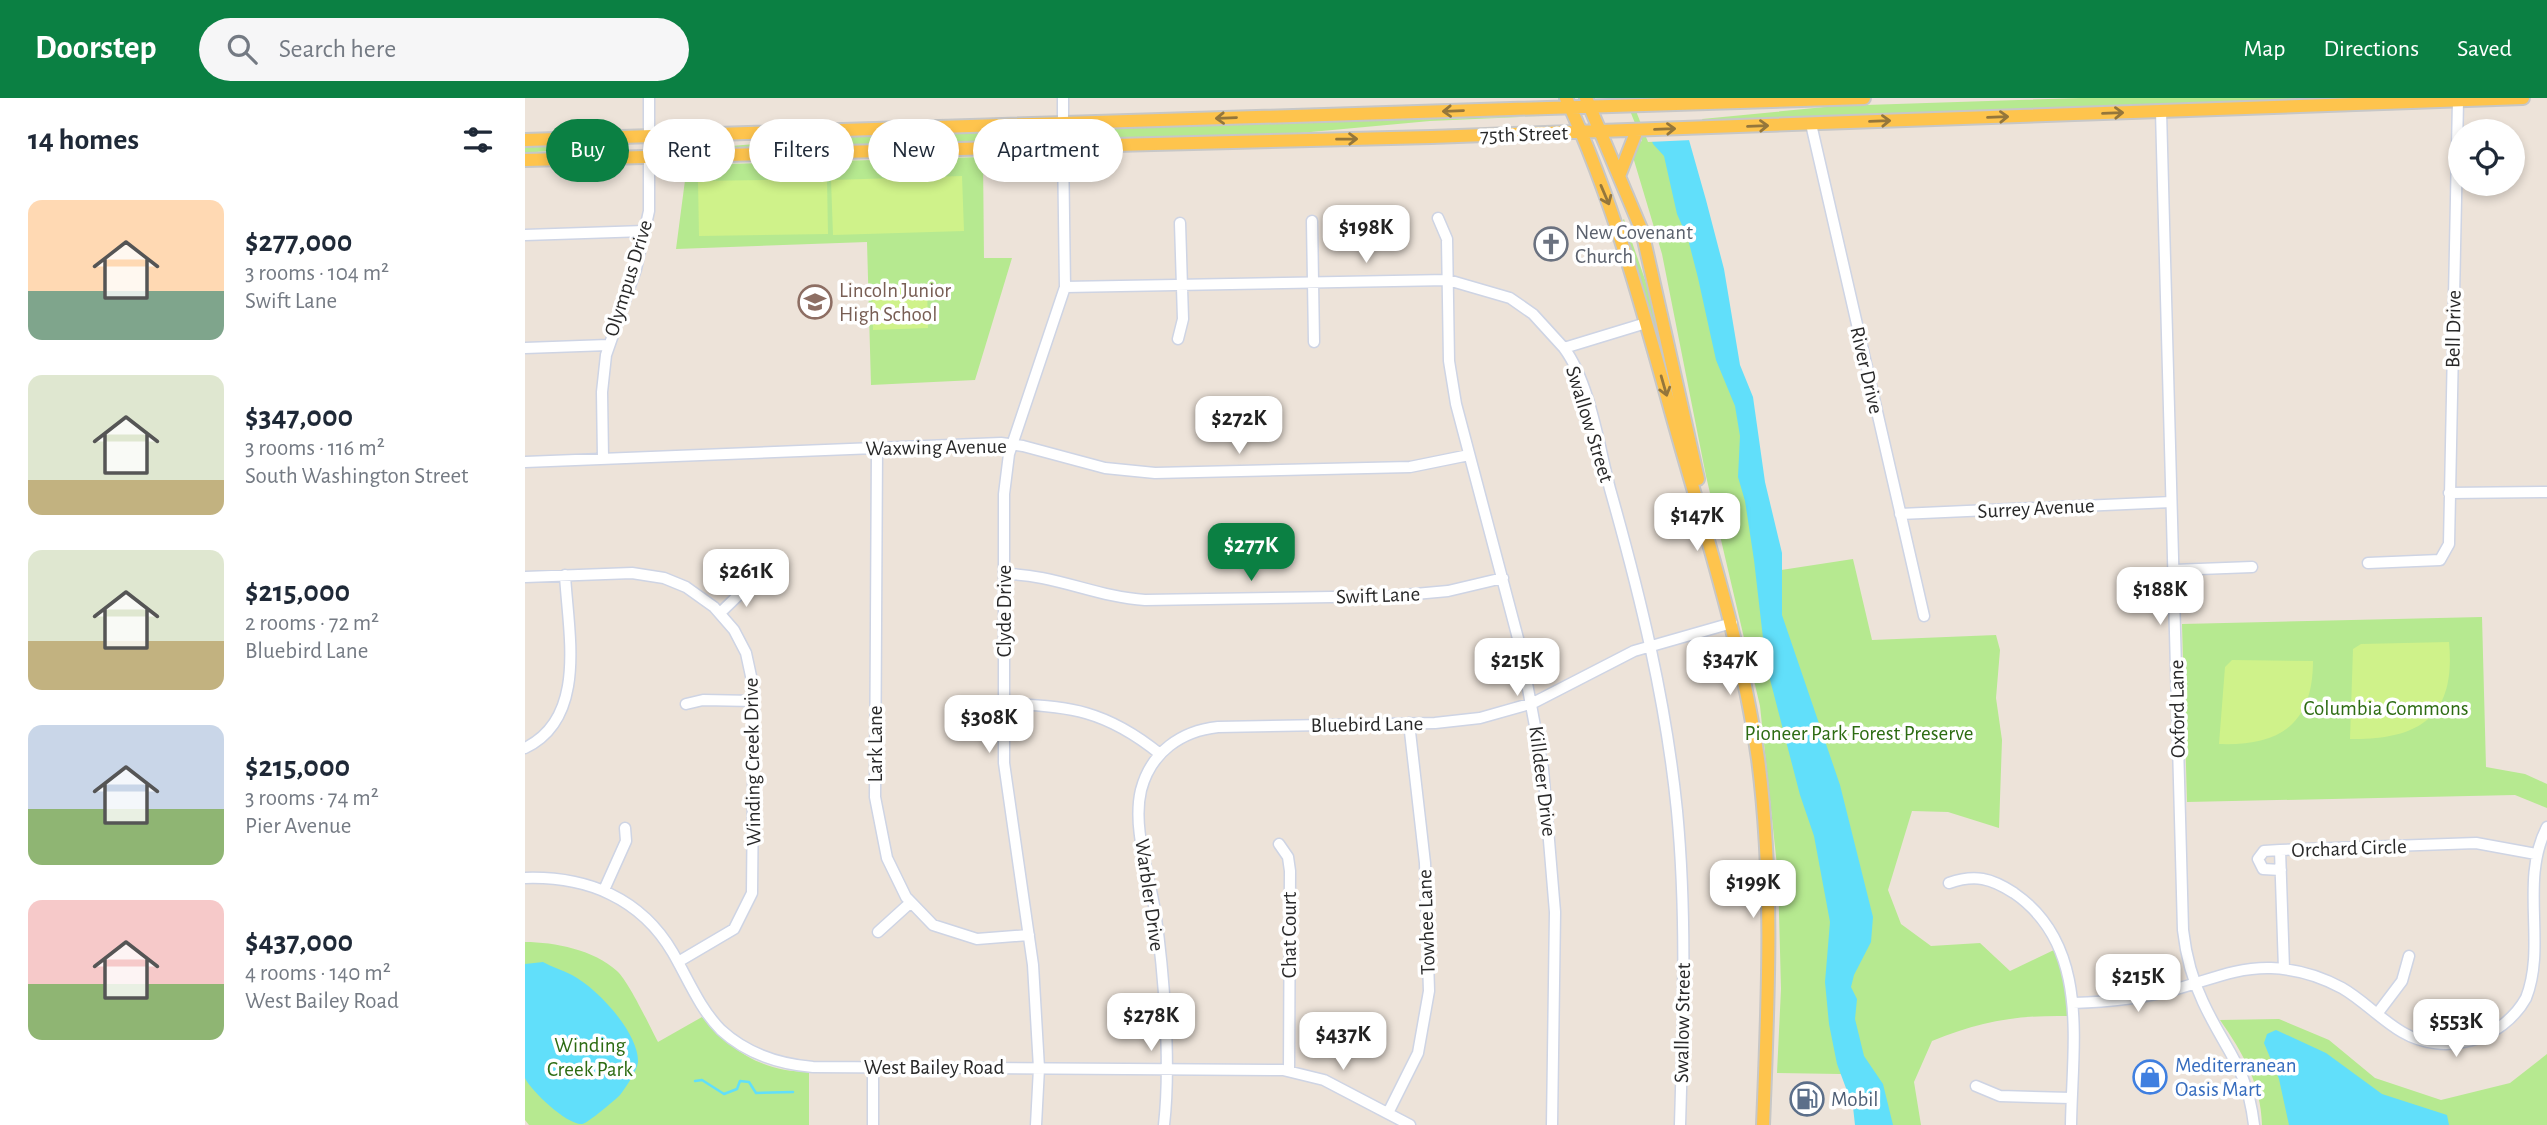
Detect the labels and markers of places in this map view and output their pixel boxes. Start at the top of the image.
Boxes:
pin: $198K [1317,206,1415,265]
place label: New Covenant Church [1575,222,1693,267]
church icon: New Covenant Church [1532,225,1570,263]
place label: Lincoln Junior High School [839,280,951,325]
school or university icon: Lincoln Junior High School [796,283,834,321]
pin: $272K [1190,396,1288,456]
pin: $147K [1648,494,1746,553]
pin: $277K [1202,524,1300,583]
pin: $261K [697,550,795,609]
pin: $188K [2111,568,2209,627]
pin: $215K [1468,638,1566,698]
pin: $347K [1681,638,1779,697]
pin: $308K [940,696,1038,755]
pin: $199K [1704,860,1802,920]
pin: $215K [2089,954,2187,1014]
pin: $278K [1102,993,1200,1053]
pin: $553K [2407,1000,2505,1059]
pin: $437K [1294,1012,1392,1072]
place label: Mediterranean Oasis Mart [2175,1055,2297,1100]
shop icon: Mediterranean Oasis Mart [2131,1058,2169,1096]
fuel station icon: Mobil [1788,1080,1826,1118]
place label: Mobil [1831,1089,1879,1110]

